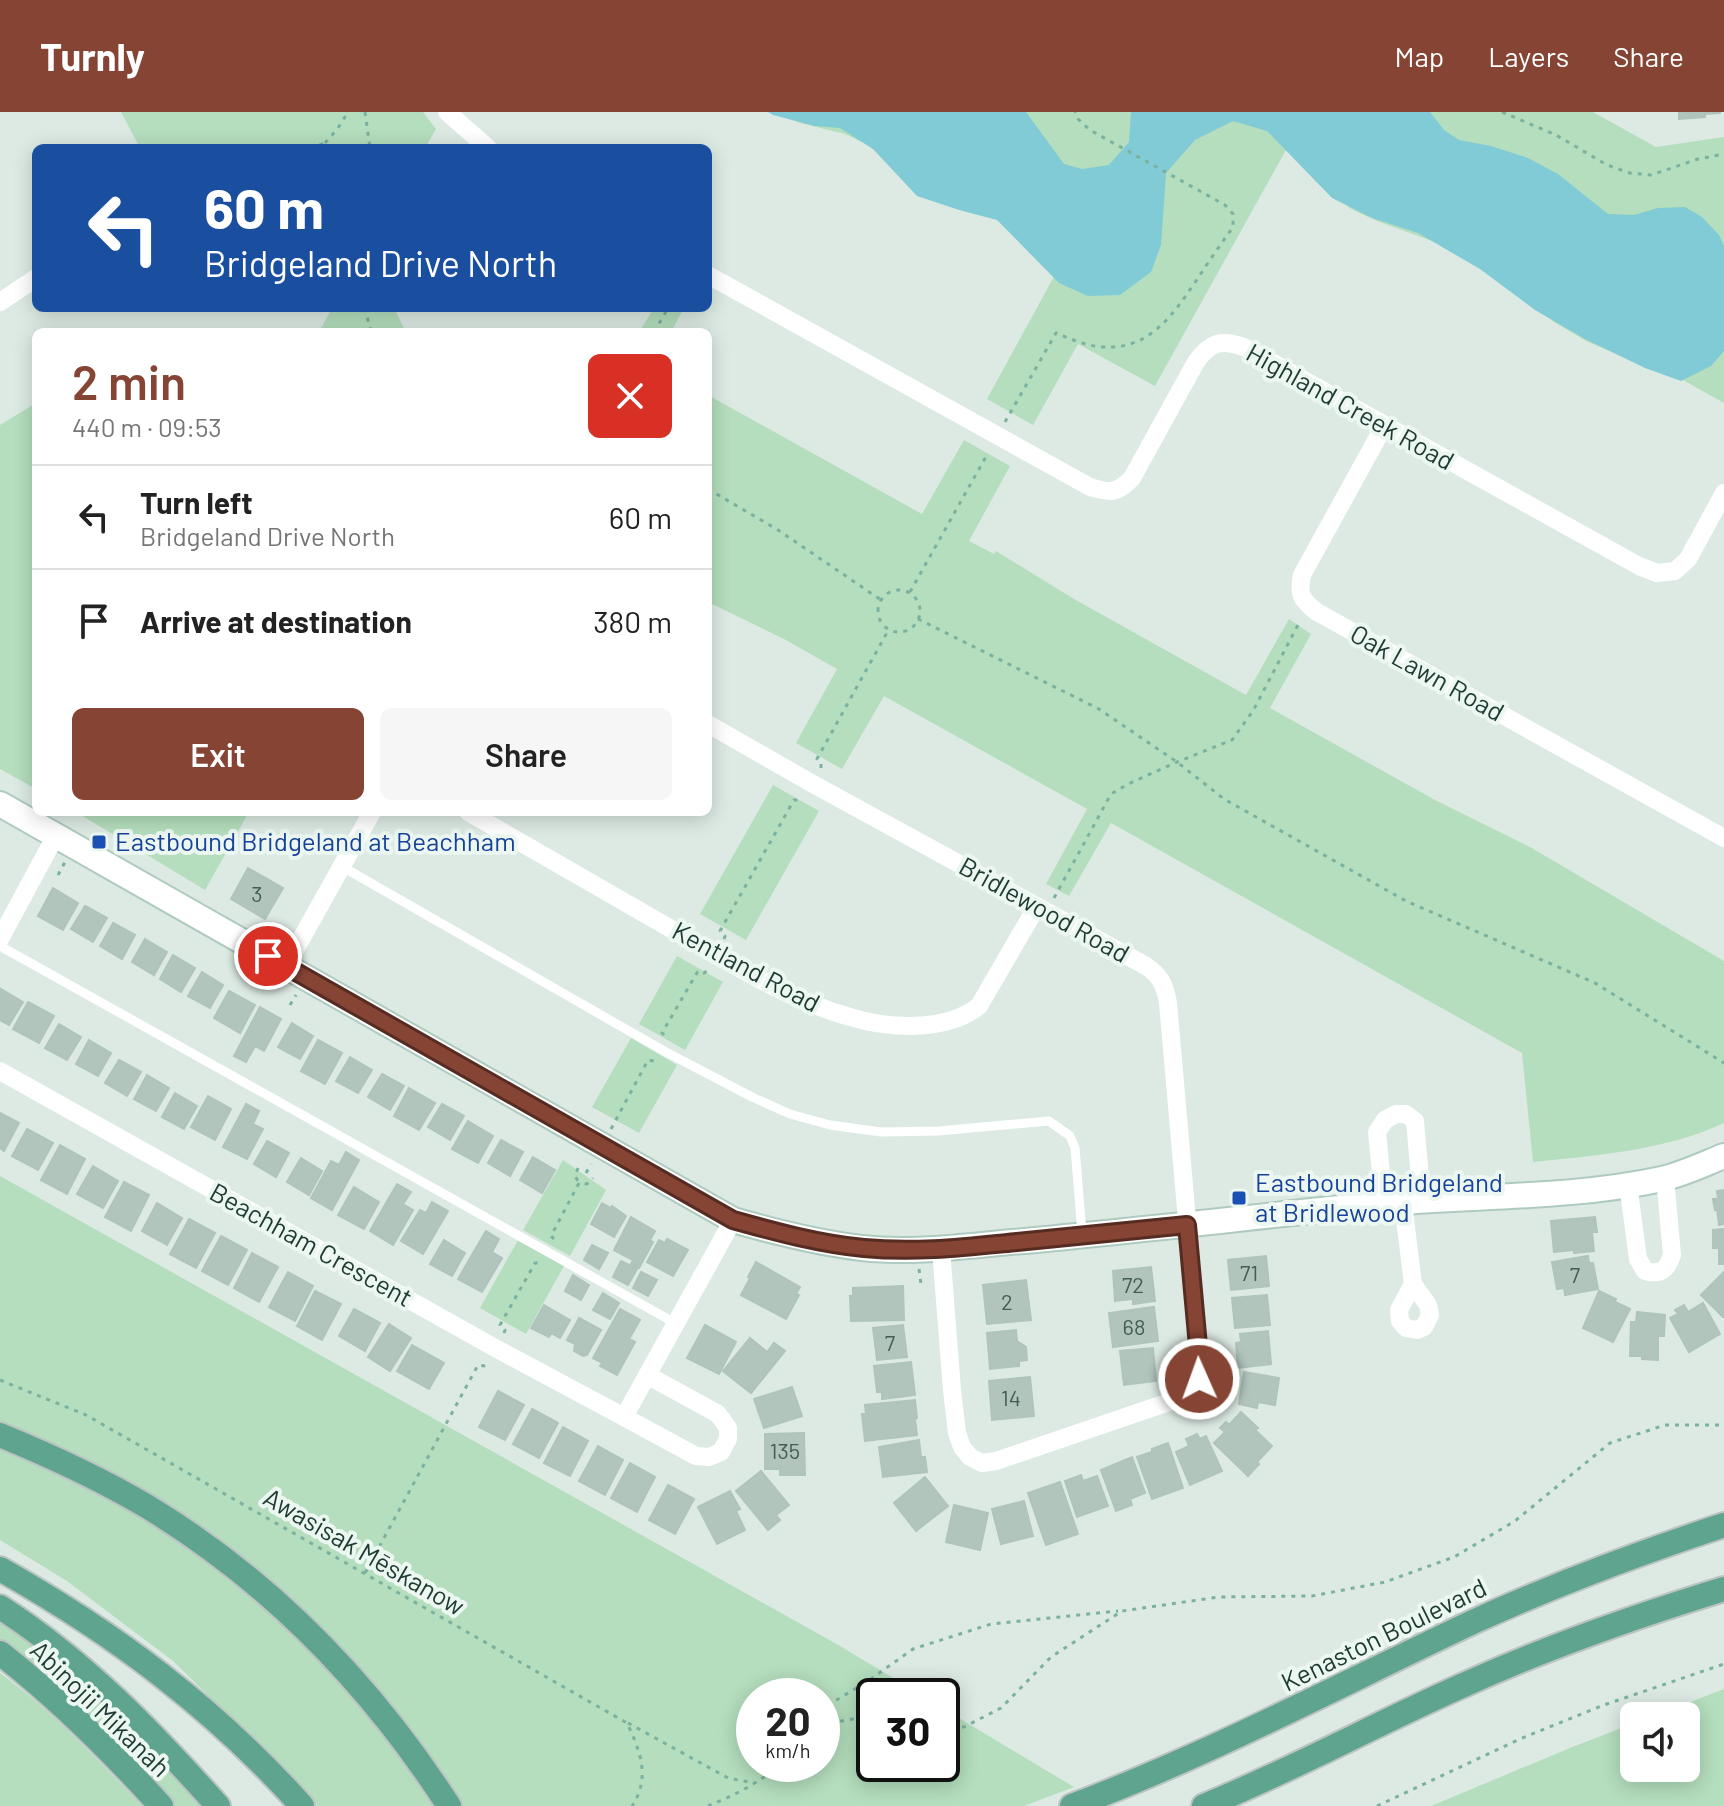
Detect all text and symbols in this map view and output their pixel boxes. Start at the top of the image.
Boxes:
text: Turnly [40,33,145,79]
text: Map [1394,39,1444,73]
text: Layers [1488,39,1569,73]
text: Share [1613,39,1684,73]
text: 60 m [204,173,324,240]
icon: left [72,176,176,280]
text: Bridgeland Drive North [204,241,557,284]
street label: Highland Creek Road [1241,336,1460,476]
text: 2 min [72,352,186,410]
button: close [588,354,672,438]
text: 440 m · 09:53 [72,411,222,442]
text: Turn left [140,484,253,520]
icon: left [72,495,116,539]
text: 60 m [609,499,672,535]
text: Bridgeland Drive North [140,520,395,551]
icon: arrive [72,599,116,643]
text: Arrive at destination [140,603,412,639]
text: 380 m [593,603,672,639]
street label: Oak Lawn Road [1345,617,1510,727]
button: Exit [72,708,364,800]
button: Share [380,708,672,800]
place label: Eastbound Bridgeland at Beachham [115,825,516,856]
marker: Eastbound Bridgeland at Beachham [90,833,108,851]
street label: Bridlewood Road [954,849,1135,968]
house number: 3 [251,880,263,906]
street label: Kentland Road [668,914,826,1018]
pin [234,922,302,990]
icon: arrive [246,934,290,978]
place label: Eastbound Bridgeland at Bridlewood [1255,1166,1503,1227]
street label: Beachham Crescent [205,1175,418,1312]
marker: Eastbound Bridgeland at Bridlewood [1230,1189,1248,1207]
house number: 71 [1240,1259,1258,1285]
house number: 7 [1570,1261,1580,1287]
house number: 72 [1122,1271,1144,1297]
house number: 2 [1001,1288,1013,1314]
house number: 68 [1123,1313,1145,1339]
house number: 7 [885,1329,895,1355]
position arrow [1157,1337,1241,1421]
house number: 14 [1001,1384,1021,1410]
house number: 135 [770,1437,800,1463]
street label: Awasisak Mēskanow [259,1481,471,1621]
street label: Kenaston Boulevard [1276,1571,1491,1697]
street label: Abinojii Mikanah [25,1634,177,1782]
speed limit sign: 30 [856,1678,960,1782]
text: 20 [765,1696,811,1744]
map controls [1620,1702,1700,1782]
button: sound [1620,1702,1700,1782]
text: km/h [765,1738,811,1762]

